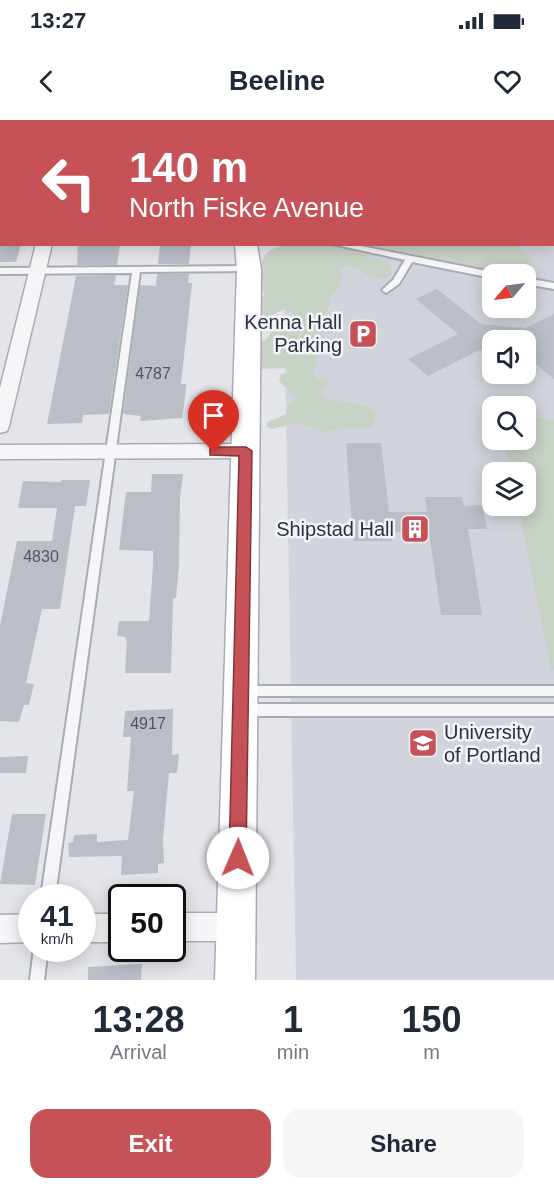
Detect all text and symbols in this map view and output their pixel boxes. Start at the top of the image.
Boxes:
text: 13:27 [30,8,86,33]
icon: back [30,65,63,98]
icon: heart [491,65,524,98]
text: Beeline [229,66,325,96]
icon: left [30,144,108,222]
text: 140 m [129,144,248,191]
text: North Fiske Avenue [129,193,364,223]
north arrow [482,264,536,318]
map controls [482,264,536,516]
place label: Kenna Hall Parking [244,311,342,356]
parking icon: Kenna Hall Parking [347,318,379,350]
button: sound [482,330,536,384]
house number: 4787 [135,365,171,382]
pin [188,390,239,452]
button: search [482,396,536,450]
icon: arrive [197,399,230,432]
button: layers [482,462,536,516]
building icon: Shipstad Hall [399,513,431,545]
place label: Shipstad Hall [276,518,394,540]
house number: 4830 [23,548,59,565]
house number: 4917 [130,715,166,732]
place label: University of Portland [444,721,541,766]
school or university icon: University of Portland [407,727,439,759]
position arrow [206,826,270,890]
speed limit sign: 50 [108,884,186,962]
text: 41 [40,899,74,932]
text: km/h [41,930,73,947]
text: 13:28 [92,999,184,1040]
text: 1 [283,999,303,1040]
text: 150 [401,999,462,1040]
text: Arrival [110,1041,167,1063]
text: min [277,1041,309,1063]
text: m [423,1041,440,1063]
button: Exit [30,1109,271,1178]
button: Share [283,1109,524,1178]

